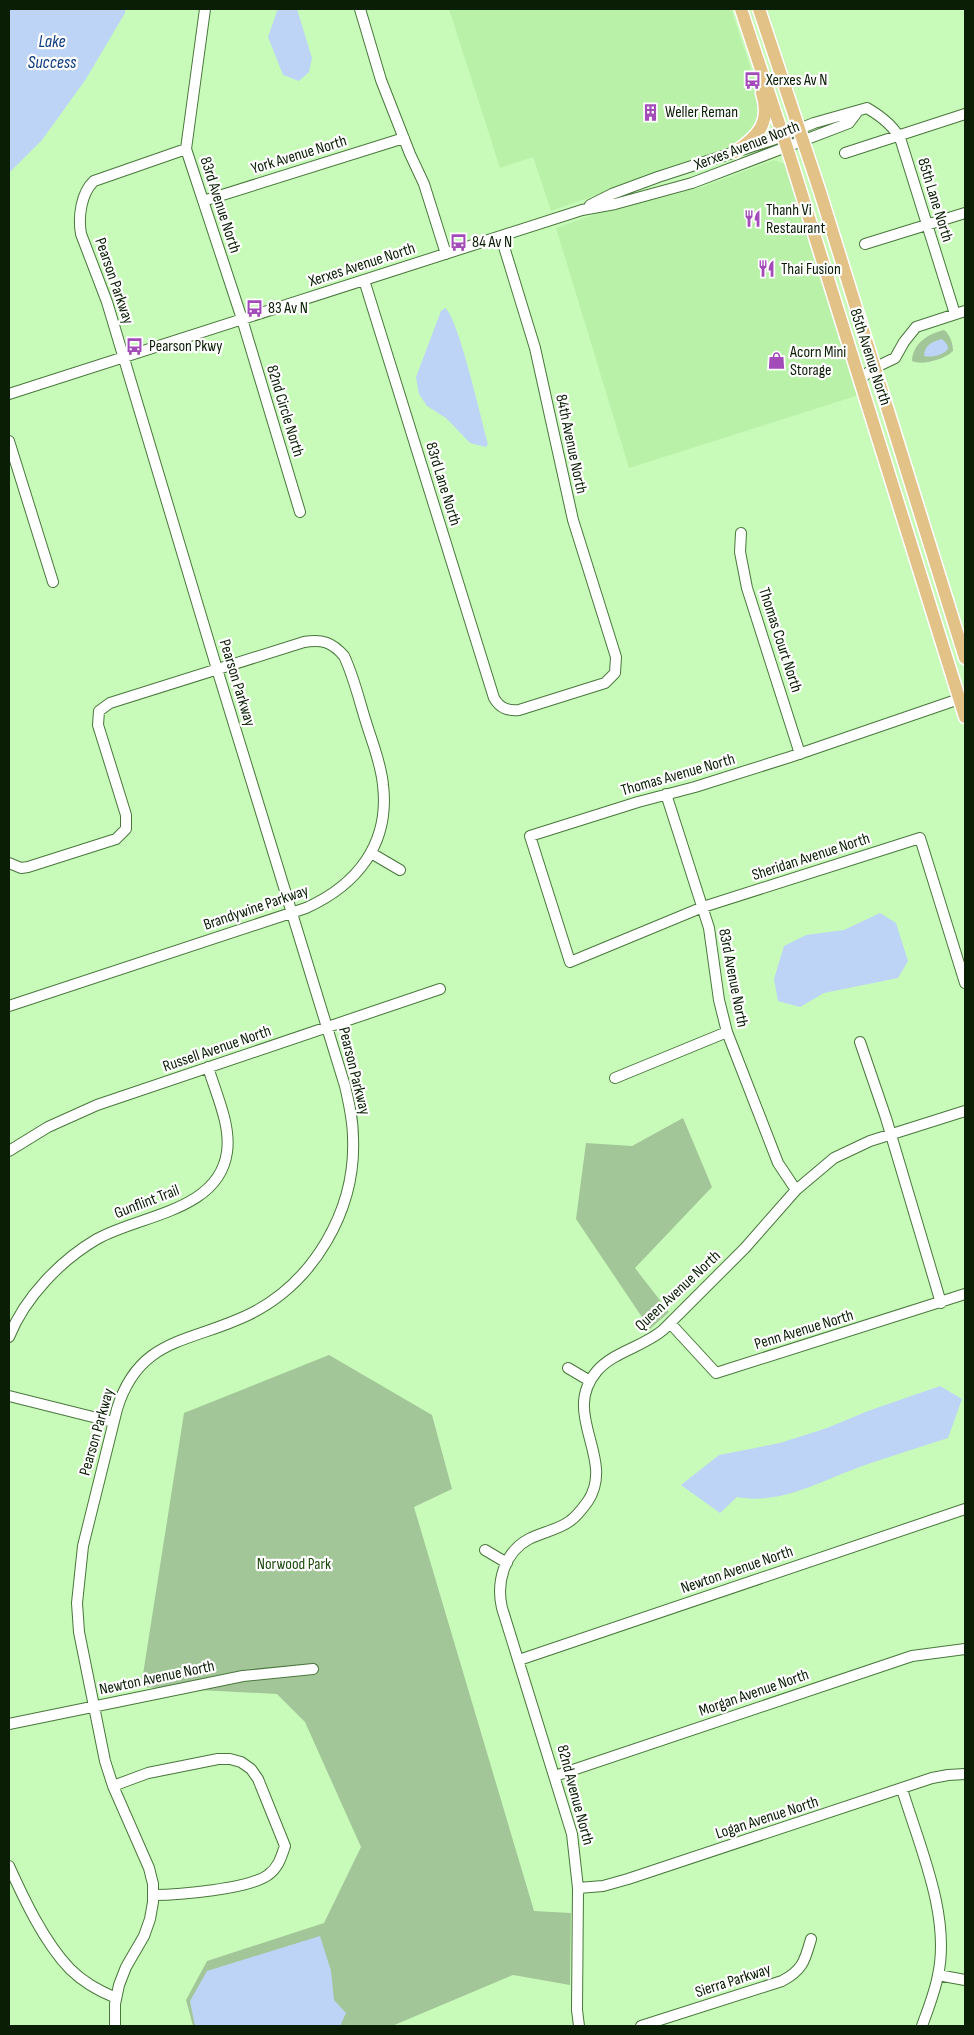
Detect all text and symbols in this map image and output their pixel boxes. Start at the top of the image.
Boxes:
water label: Lake Success [28,31,77,73]
bus stop icon: Xerxes Av N [742,70,762,90]
place label: Xerxes Av N [765,71,828,90]
building icon: Weller Reman [641,102,661,122]
place label: Weller Reman [665,103,738,122]
street label: Xerxes Avenue North [691,117,802,175]
street label: York Avenue North [249,131,349,179]
street label: 83rd Avenue North [195,154,245,256]
street label: 85th Lane North [913,156,957,244]
place label: Thanh Vi Restaurant [766,201,825,238]
restaurant icon: Thanh Vi Restaurant [742,209,762,229]
bus stop icon: 84 Av N [448,232,468,252]
place label: 84 Av N [472,233,512,252]
street label: Pearson Parkway [90,235,138,327]
street label: Xerxes Avenue North [305,239,418,291]
restaurant icon: Thai Fusion [757,259,777,279]
place label: Thai Fusion [781,260,841,279]
bus stop icon: 83 Av N [244,298,264,318]
place label: 83 Av N [268,299,308,318]
street label: 85th Avenue North [845,306,895,408]
bus stop icon: Pearson Pkwy [125,336,145,356]
place label: Pearson Pkwy [149,337,223,356]
place label: Acorn Mini Storage [789,343,846,380]
shop icon: Acorn Mini Storage [766,351,786,371]
street label: 82nd Circle North [262,363,308,459]
street label: 84th Avenue North [551,392,591,496]
street label: 83rd Lane North [421,440,465,528]
street label: Thomas Court North [754,585,806,695]
street label: Pearson Parkway [215,637,259,729]
street label: Thomas Avenue North [619,750,737,800]
street label: Sheridan Avenue North [750,829,872,885]
street label: Brandywine Parkway [201,881,311,935]
street label: 83rd Avenue North [714,927,752,1029]
street label: Russell Avenue North [160,1022,274,1076]
street label: Pearson Parkway [334,1025,374,1117]
street label: Gunflint Trail [112,1181,182,1223]
street label: Queen Avenue North [631,1247,725,1335]
street label: Penn Avenue North [752,1306,856,1354]
street label: Pearson Parkway [75,1386,119,1478]
street label: Newton Avenue North [678,1542,796,1598]
park label: Norwood Park [257,1555,331,1574]
street label: Newton Avenue North [98,1657,216,1699]
street label: Morgan Avenue North [697,1665,811,1721]
street label: 82nd Avenue North [553,1743,597,1847]
street label: Logan Avenue North [713,1792,821,1844]
street label: Sierra Parkway [693,1960,773,2002]

